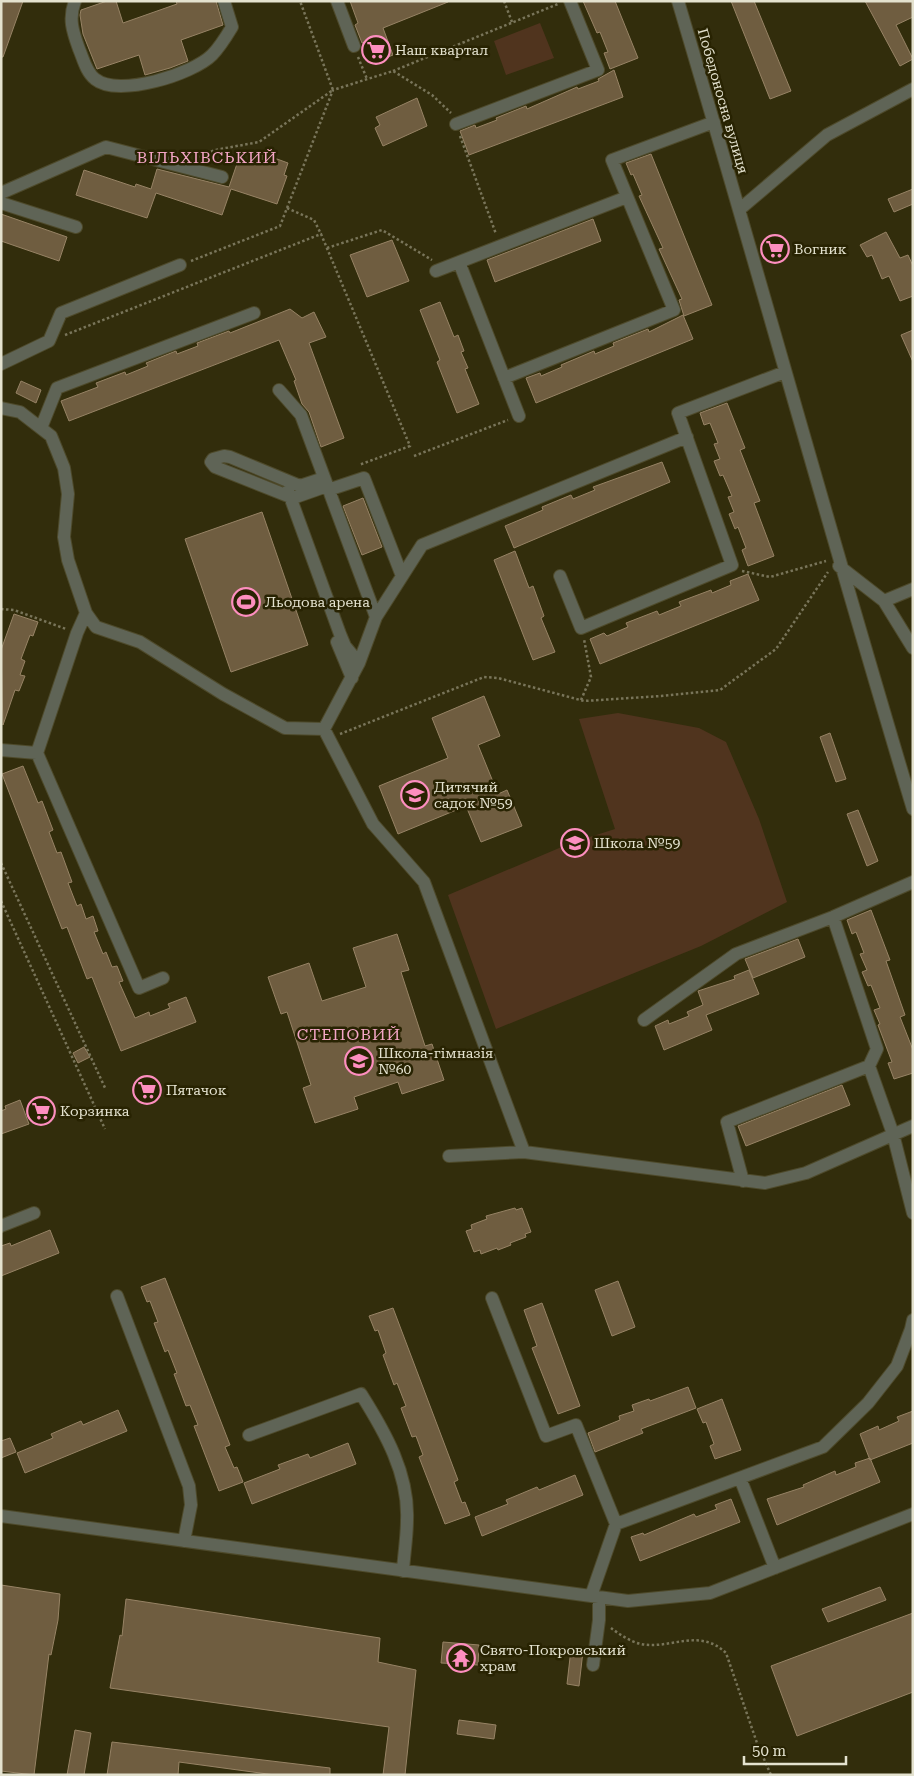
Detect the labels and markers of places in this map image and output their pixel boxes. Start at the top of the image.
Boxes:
supermarket icon: Наш квартал [361,35,391,65]
place label: Наш квартал [395,42,488,58]
supermarket icon: Вогник [760,234,790,264]
place label: Вогник [794,241,847,257]
sports icon: Льодова арена [231,587,261,617]
place label: Льодова арена [265,594,370,610]
place label: Дитячий садок №59 [434,779,513,811]
school or university icon: Дитячий садок №59 [400,780,430,810]
school or university icon: Школа №59 [560,828,590,858]
place label: Школа №59 [594,835,681,851]
place label: Школа-гімназія №60 [378,1045,493,1077]
school or university icon: Школа-гімназія №60 [344,1046,374,1076]
supermarket icon: Пятачок [132,1075,162,1105]
place label: Пятачок [166,1082,227,1098]
supermarket icon: Корзинка [26,1096,56,1126]
place label: Корзинка [60,1103,130,1119]
place label: Свято-Покровський храм [480,1642,626,1674]
temple icon: Свято-Покровський храм [446,1643,476,1673]

